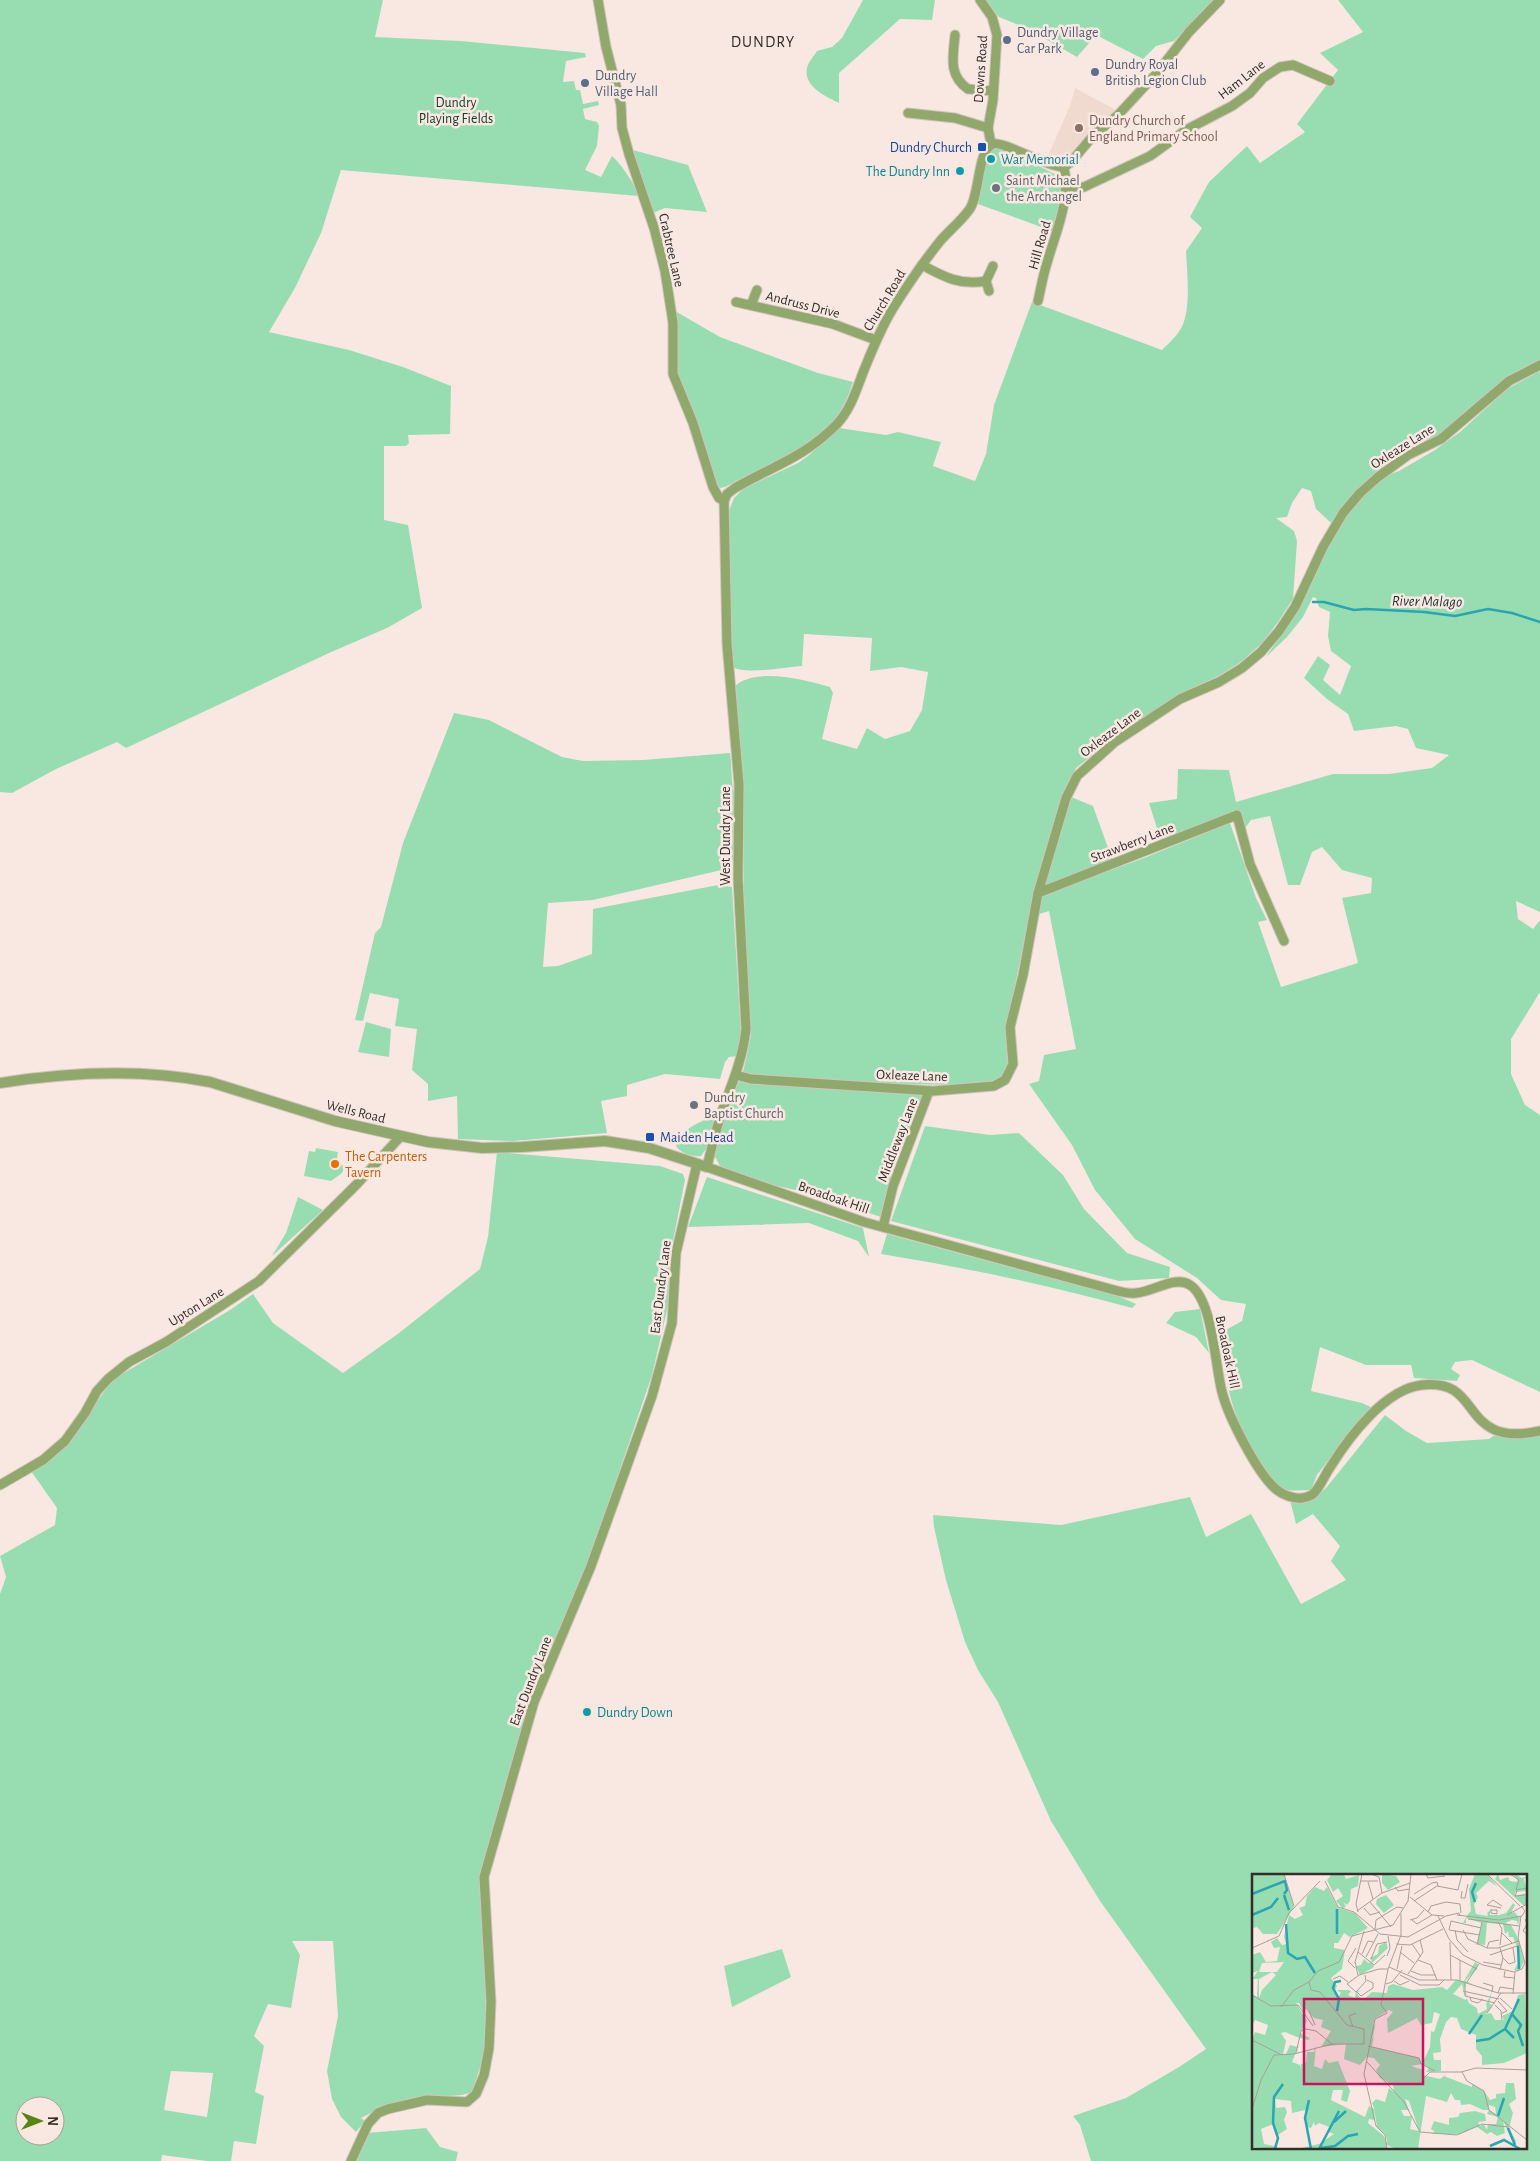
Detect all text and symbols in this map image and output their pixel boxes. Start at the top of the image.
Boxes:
place label: Dundry Village Car Park [1017,26,1098,56]
district label: DUNDRY [731,34,795,50]
marker: Dundry Village Car Park [1001,34,1013,46]
street label: Downs Road [972,35,990,103]
street label: Ham Lane [1216,57,1268,102]
place label: Dundry Royal British Legion Club [1105,58,1206,88]
marker: Dundry Royal British Legion Club [1089,66,1101,78]
place label: Dundry Village Hall [595,69,658,99]
marker: Dundry Village Hall [579,77,591,89]
park label: Dundry Playing Fields [419,96,493,126]
place label: Dundry Church of England Primary School [1089,114,1218,144]
marker: Dundry Church of England Primary School [1073,122,1085,134]
place label: Dundry Church [890,141,972,155]
marker: Dundry Church [976,141,988,153]
marker: War Memorial [985,153,997,165]
place label: War Memorial [1001,153,1079,167]
place label: The Dundry Inn [866,165,950,179]
marker: The Dundry Inn [954,165,966,177]
place label: Saint Michael the Archangel [1006,174,1082,204]
marker: Saint Michael the Archangel [990,182,1002,194]
street label: Crabtree Lane [656,212,686,288]
street label: Hill Road [1026,219,1054,271]
street label: Church Road [861,267,909,334]
street label: Andruss Drive [764,289,841,321]
street label: Oxleaze Lane [1368,422,1437,472]
water label: River Malago [1392,593,1462,610]
street label: Oxleaze Lane [1078,706,1143,760]
street label: West Dundry Lane [719,786,733,886]
street label: Strawberry Lane [1089,821,1176,865]
street label: Oxleaze Lane [876,1068,948,1084]
place label: Dundry Baptist Church [704,1091,784,1121]
street label: Middleway Lane [876,1097,920,1184]
street label: Wells Road [325,1098,387,1126]
marker: Dundry Baptist Church [688,1099,700,1111]
marker: Maiden Head [644,1131,656,1143]
place label: Maiden Head [660,1131,733,1145]
place label: The Carpenters Tavern [345,1150,427,1180]
marker: The Carpenters Tavern [329,1158,341,1170]
street label: Broadoak Hill [796,1179,871,1217]
street label: East Dundry Lane [648,1240,674,1335]
street label: Upton Lane [167,1284,227,1329]
street label: Broadoak Hill [1212,1314,1242,1390]
street label: East Dundry Lane [508,1635,554,1728]
marker: Dundry Down [581,1706,593,1718]
place label: Dundry Down [597,1706,673,1720]
inset map [1252,1874,1528,2148]
north arrow [15,2096,65,2146]
text: N [45,2116,59,2126]

